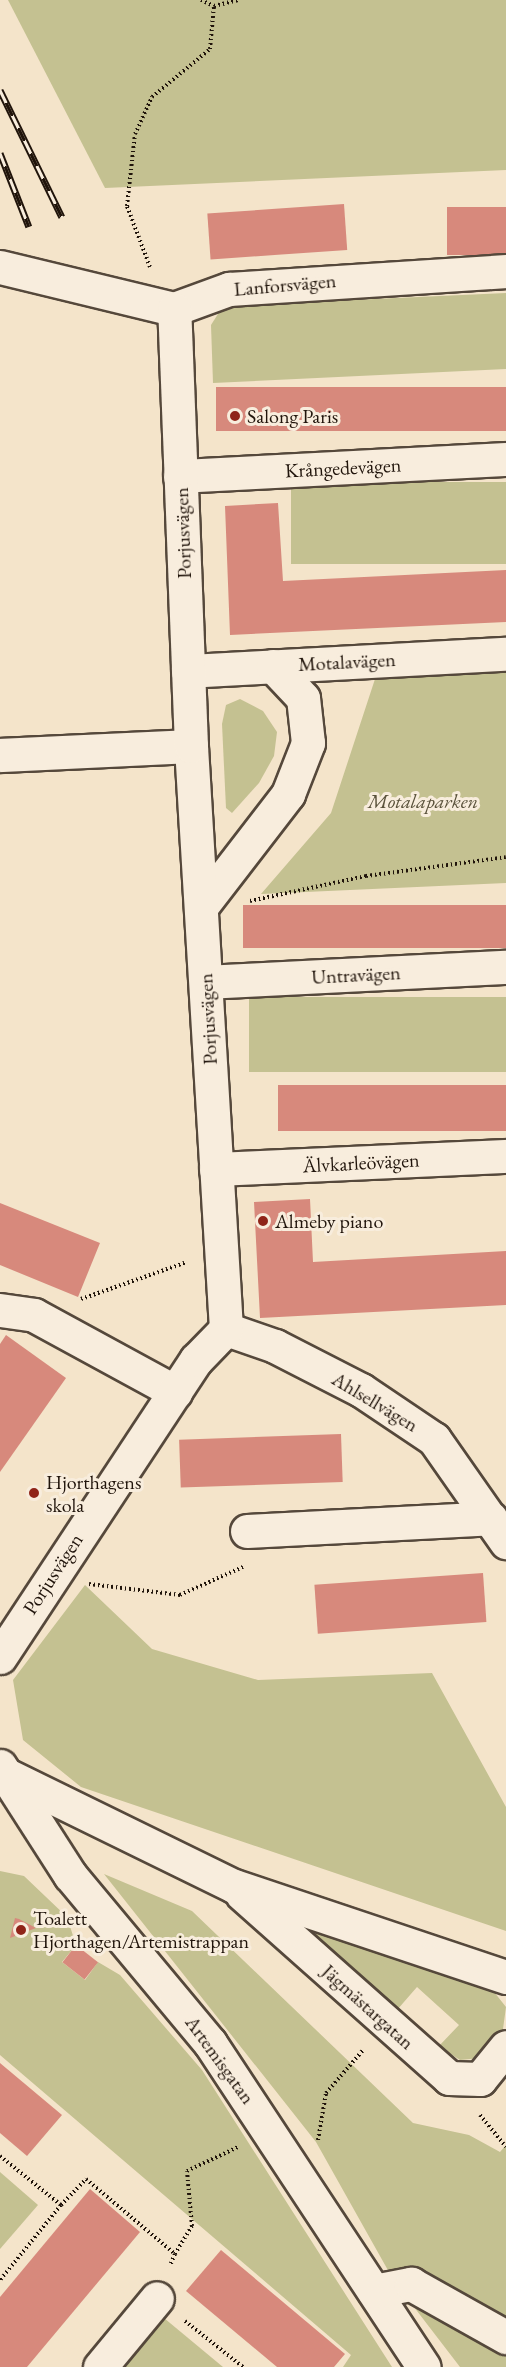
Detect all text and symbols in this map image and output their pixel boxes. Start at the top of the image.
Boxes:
street label: Lanforsvägen [233,269,337,301]
place label: Salong Paris [247,404,338,428]
marker: Salong Paris [228,409,242,423]
street label: Krångedevägen [284,453,402,483]
street label: Porjusvägen [169,487,197,579]
street label: Motalavägen [298,647,396,677]
park label: Motalaparken [368,789,478,813]
street label: Untravägen [311,961,401,989]
street label: Porjusvägen [194,973,222,1065]
street label: Älvkarleövägen [302,1148,420,1178]
place label: Almeby piano [275,1209,383,1233]
marker: Almeby piano [256,1214,270,1228]
street label: Ahlsellvägen [328,1367,422,1437]
place label: Hjorthagens skola [46,1470,141,1517]
marker: Hjorthagens skola [27,1486,41,1500]
street label: Porjusvägen [18,1529,88,1619]
place label: Toalett Hjorthagen/Artemistrappan [33,1906,249,1953]
marker: Toalett Hjorthagen/Artemistrappan [14,1923,28,1937]
street label: Jägmästargatan [317,1959,419,2055]
street label: Artemisgatan [180,2011,260,2109]

